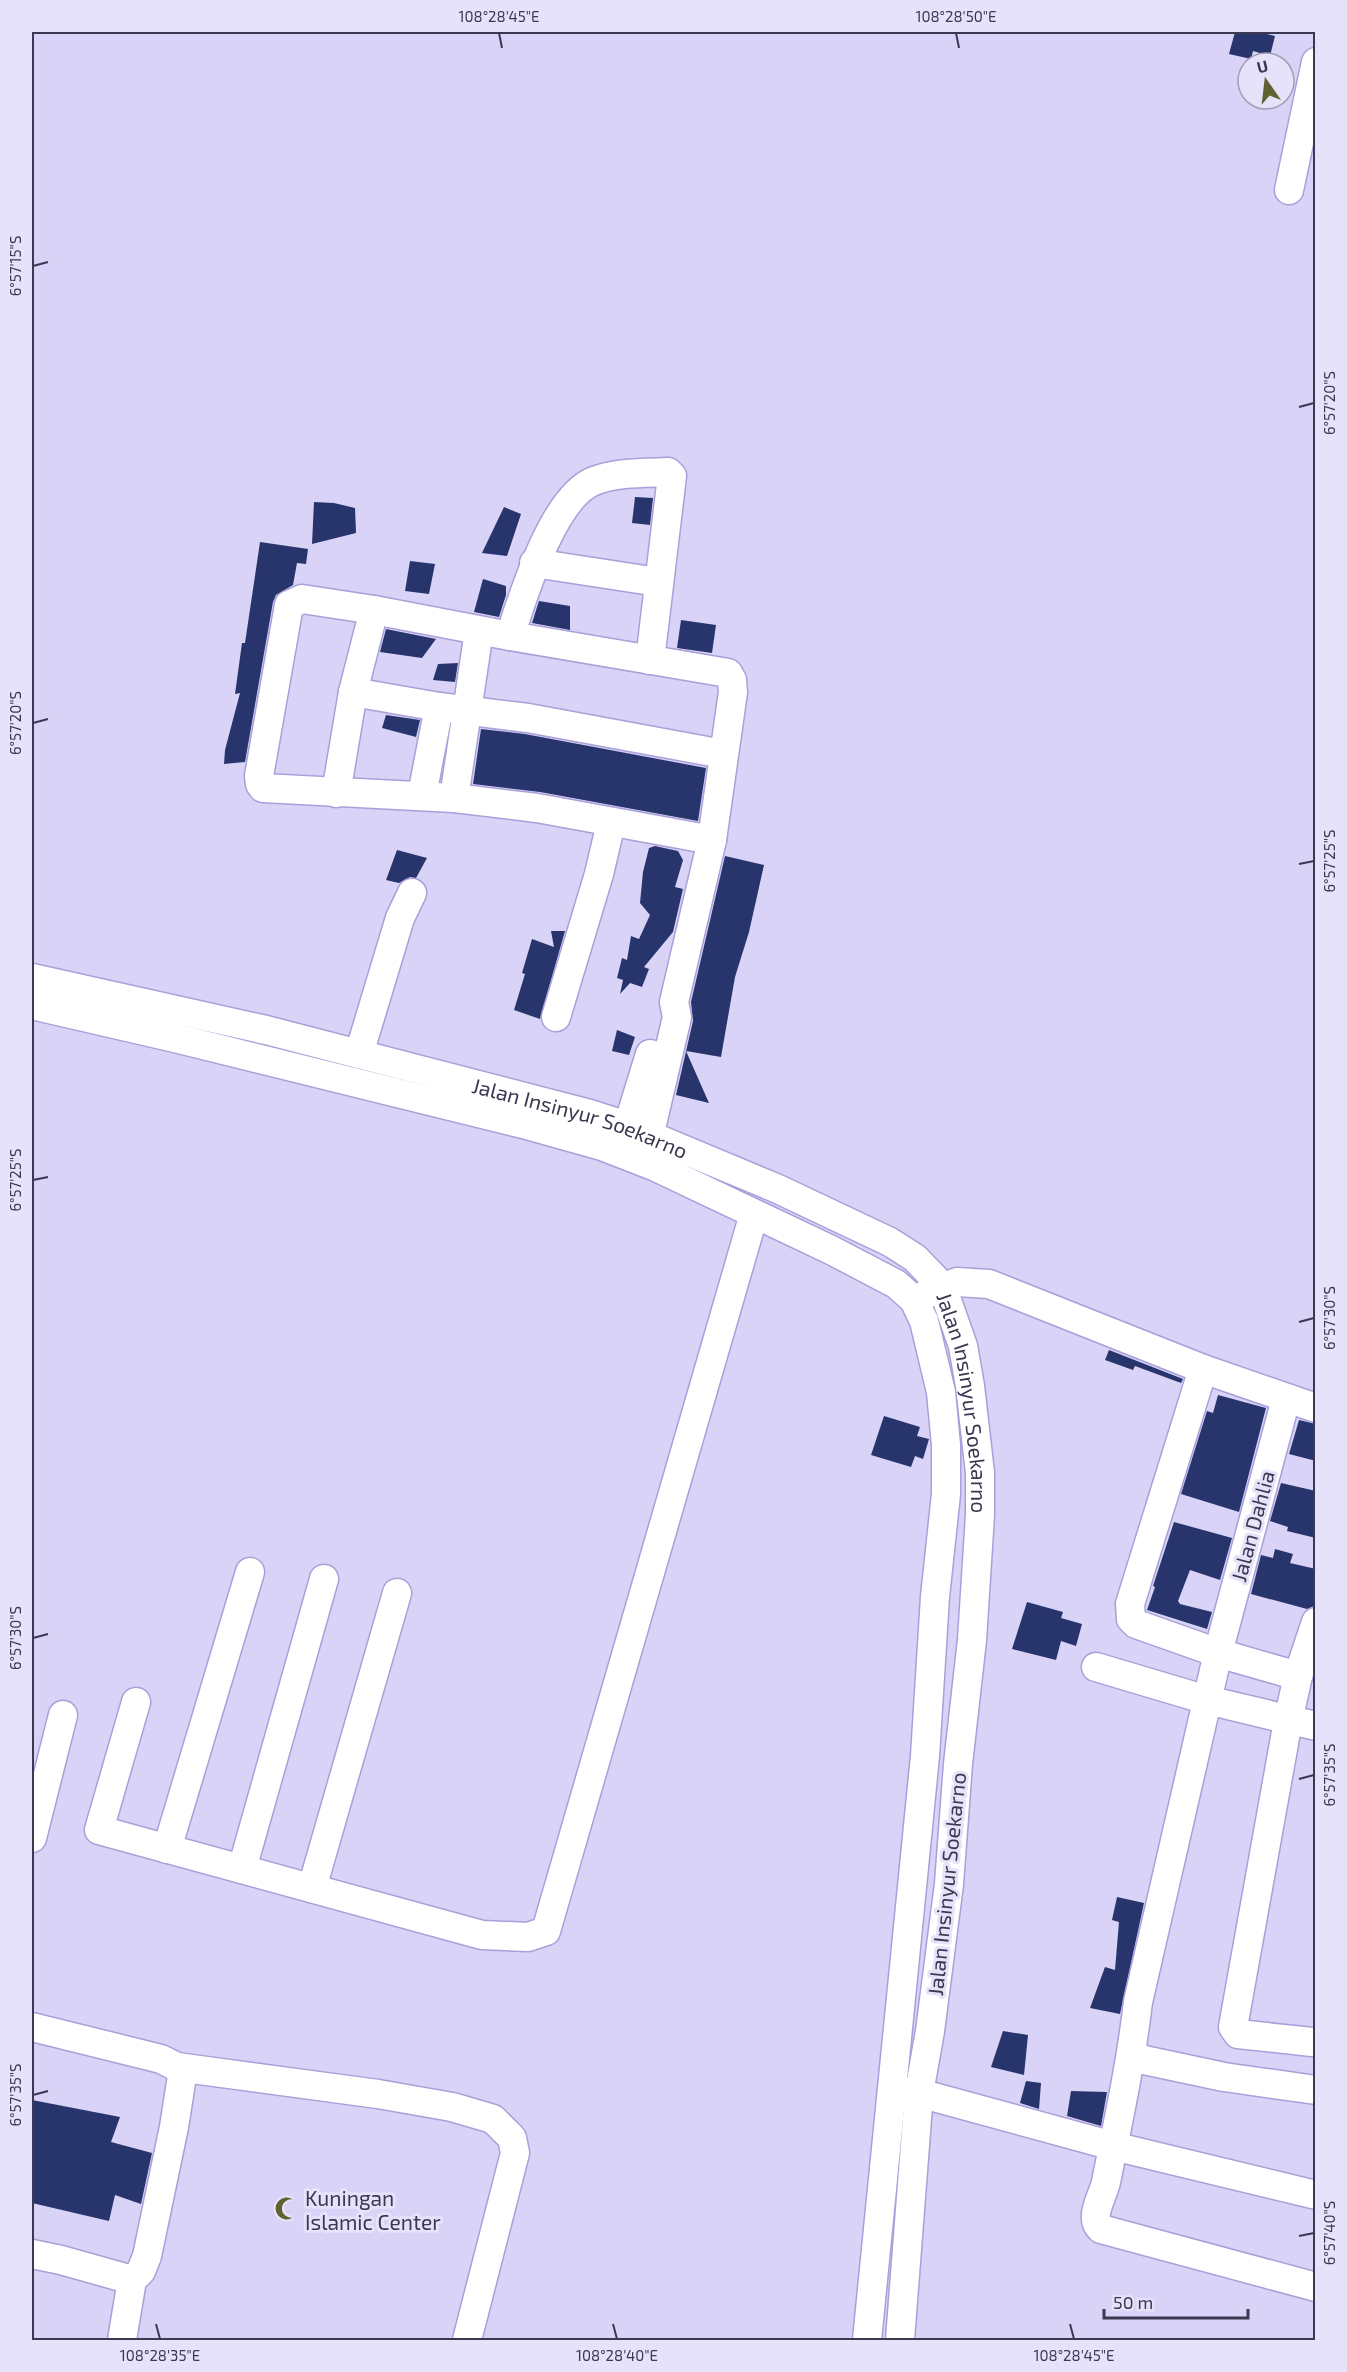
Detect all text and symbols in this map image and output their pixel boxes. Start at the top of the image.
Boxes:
text: 108°28'45"E [459,7,539,25]
text: 108°28'50"E [915,7,997,25]
north arrow [1236,51,1296,111]
text: U [1255,55,1270,77]
text: 6°57'15"S [6,236,24,296]
text: 6°57'20"S [1320,371,1338,435]
text: 6°57'20"S [6,691,24,755]
text: 6°57'25"S [1320,829,1338,893]
street label: Jalan Insinyur Soekarno [470,1072,692,1163]
text: 6°57'25"S [6,1148,24,1212]
text: 6°57'30"S [1320,1286,1338,1350]
street label: Jalan Insinyur Soekarno [933,1289,993,1513]
street label: Jalan Dahlia [1225,1468,1279,1584]
text: 6°57'30"S [6,1606,24,1670]
text: 6°57'35"S [1320,1744,1338,1806]
street label: Jalan Insinyur Soekarno [922,1771,970,1997]
text: 6°57'35"S [6,2064,24,2126]
place label: Kuningan Islamic Center [305,2185,441,2234]
mosque icon: Kuningan Islamic Center [274,2196,300,2222]
text: 6°57'40"S [1320,2201,1338,2265]
scale bar [1104,2282,1248,2320]
text: 50 m [1113,2291,1153,2313]
text: 108°28'35"E [120,2346,200,2364]
text: 108°28'40"E [576,2346,658,2364]
text: 108°28'45"E [1034,2346,1114,2364]

